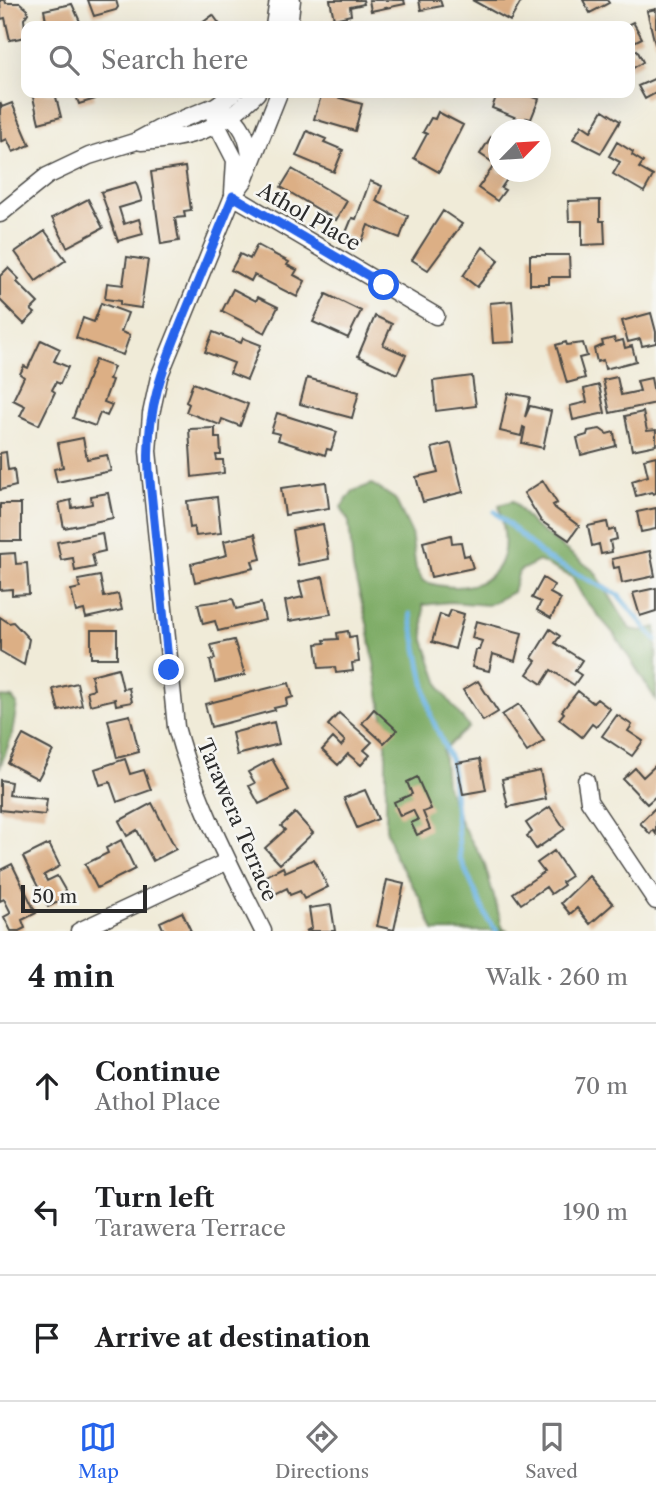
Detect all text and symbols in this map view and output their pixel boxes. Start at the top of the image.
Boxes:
search box [21,21,635,98]
icon: search [45,41,83,79]
text: Search here [101,44,248,76]
north arrow [488,119,551,182]
street label: Athol Place [253,177,365,256]
route start [368,269,399,300]
route end [153,654,184,685]
street label: Tarawera Terrace [192,735,283,905]
scale bar [21,882,147,914]
text: 50 m [32,885,77,908]
text: 4 min [28,958,114,995]
text: Walk · 260 m [486,963,628,991]
text: Continue [95,1056,220,1088]
icon: ahead [28,1067,66,1105]
text: 70 m [575,1072,628,1100]
text: Athol Place [95,1088,220,1116]
text: Turn left [95,1182,214,1214]
icon: left [28,1193,66,1231]
text: 190 m [563,1198,628,1226]
text: Tarawera Terrace [95,1214,286,1242]
icon: arrive [28,1319,66,1357]
text: Arrive at destination [95,1322,370,1354]
tab: Map [78,1418,119,1483]
tab: Directions [275,1418,369,1483]
tab: Saved [525,1418,578,1483]

